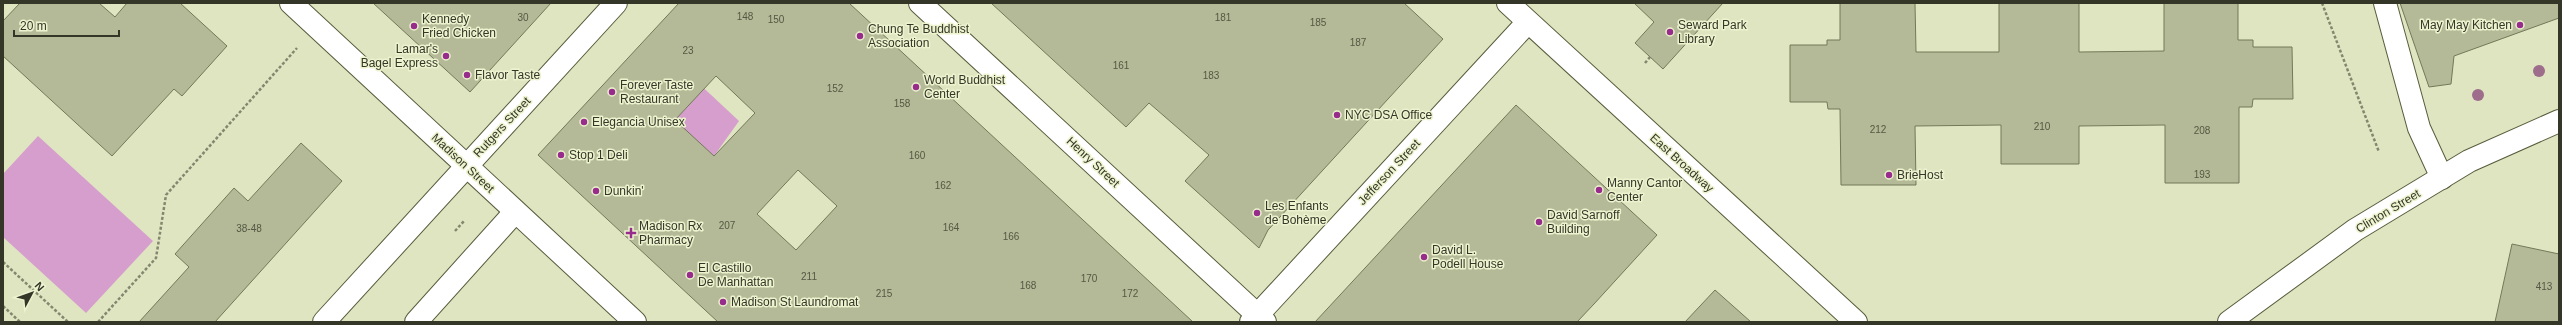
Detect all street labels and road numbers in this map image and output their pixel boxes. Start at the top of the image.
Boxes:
street label: Rutgers Street [470,93,534,160]
street label: Madison Street [429,130,498,196]
street label: East Broadway [1647,131,1717,195]
street label: Henry Street [1064,134,1123,191]
street label: Jefferson Street [1355,136,1423,208]
street label: Clinton Street [2353,186,2423,236]

